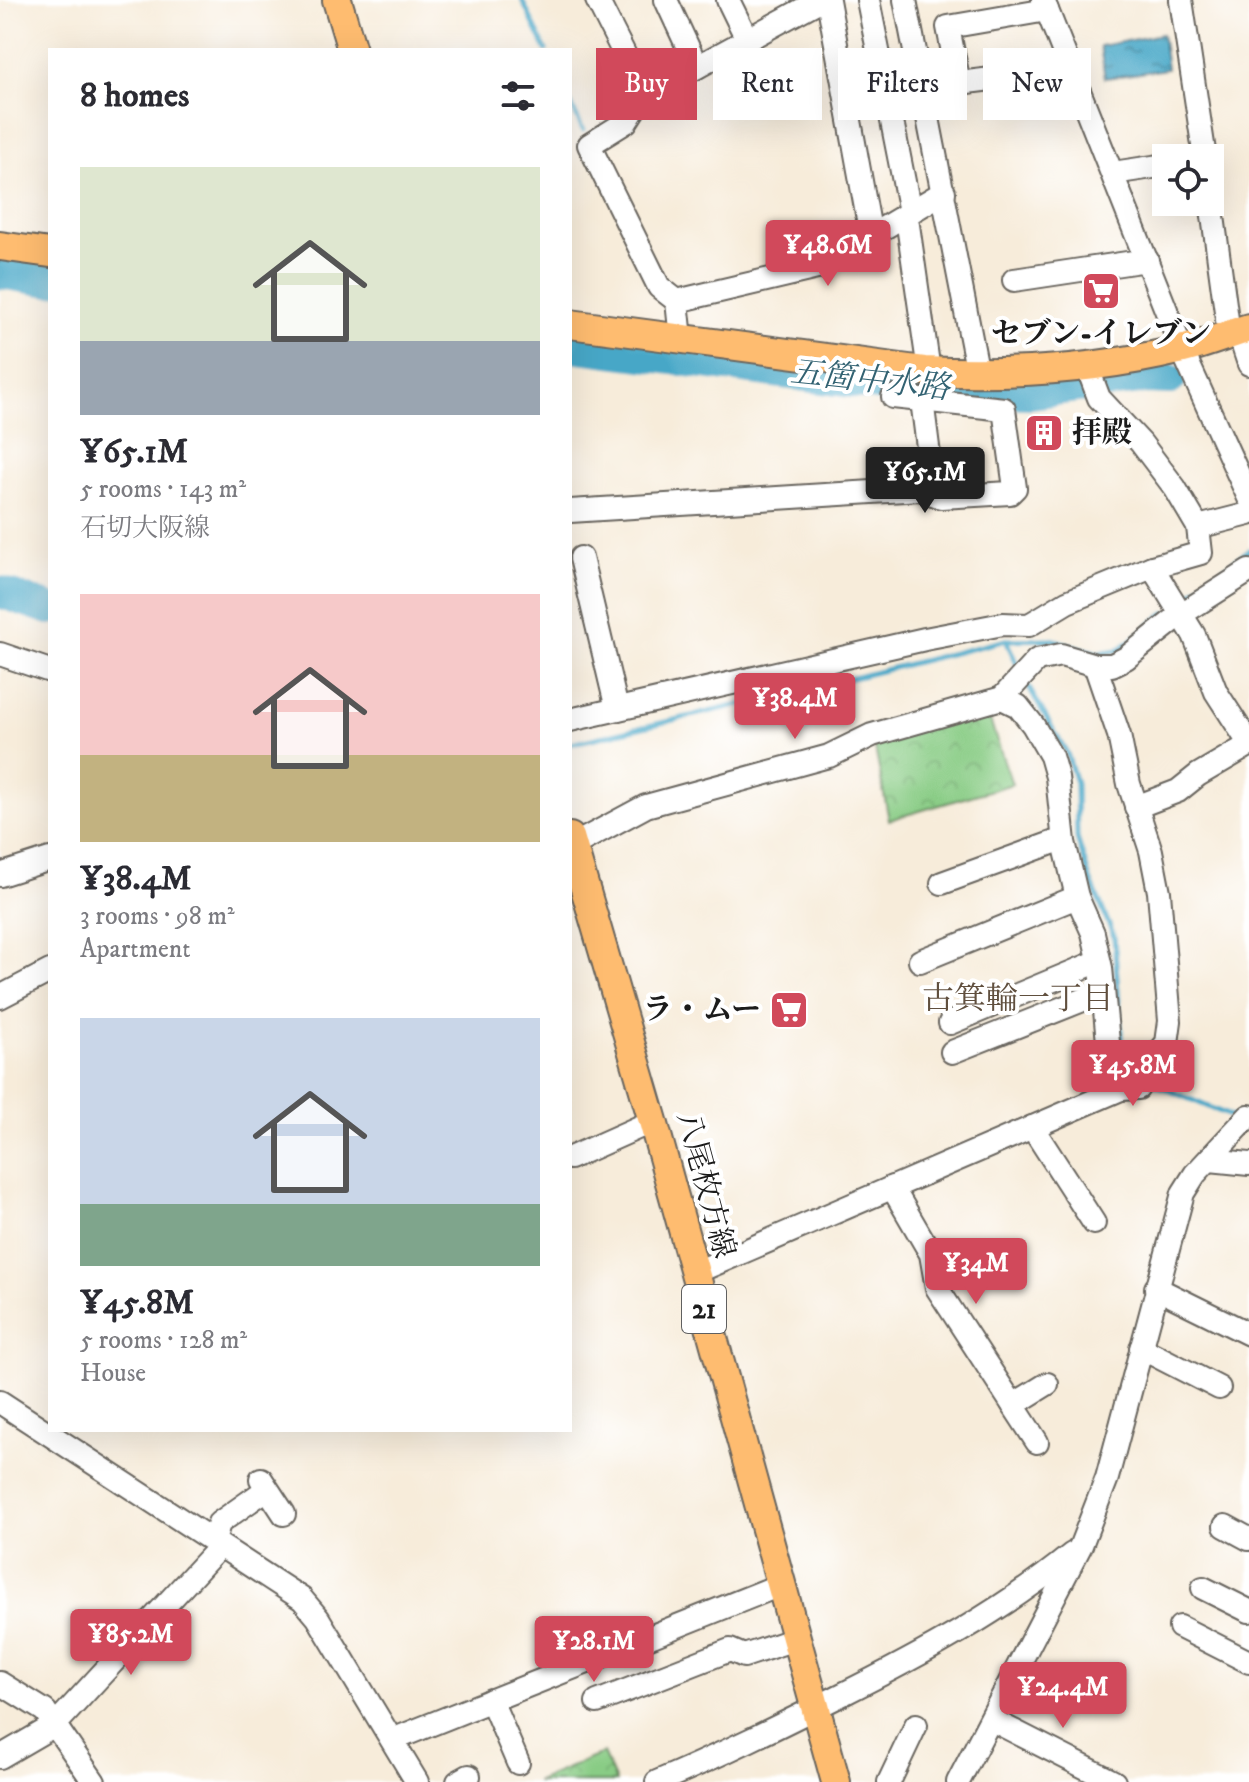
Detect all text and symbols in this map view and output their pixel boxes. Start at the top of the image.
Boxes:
chip: Buy [596,48,697,120]
chip: Rent [713,48,822,120]
chip: Filters [838,48,967,120]
chip: New [983,48,1091,120]
icon: filters [496,74,540,118]
text: 8 homes [80,75,189,117]
map controls [1152,144,1224,216]
button: locate [1152,144,1224,216]
icon: home [238,219,382,363]
pin: ¥48.6M [763,220,893,288]
text: ¥48.6M [784,229,872,262]
supermarket icon: セブン-イレブン [1080,270,1122,312]
place label: セブン-イレブン [991,316,1211,353]
water label: 五箇中水路 [788,353,954,409]
building icon: 拝殿 [1023,412,1065,454]
place label: 拝殿 [1072,415,1132,452]
text: ¥65.1M [80,431,188,473]
pin: ¥65.1M [860,447,990,515]
text: ¥65.1M [884,456,966,489]
text: 5 rooms · 143 m² [80,473,246,506]
text: 石切大阪線 [80,512,210,545]
icon: home [238,646,382,790]
pin: ¥38.4M [730,673,860,741]
text: ¥38.4M [752,682,838,715]
text: ¥38.4M [80,858,192,900]
text: 3 rooms · 98 m² [80,900,235,933]
text: Apartment [80,933,191,966]
district label: 古箕輪一丁目 [922,980,1114,1020]
supermarket icon: ラ・ムー [768,989,810,1031]
place label: ラ・ムー [643,992,761,1029]
pin: ¥45.8M [1068,1040,1198,1108]
text: ¥45.8M [1089,1049,1177,1082]
icon: home [238,1070,382,1214]
street label: 八尾枚方線 [668,1108,742,1262]
pin: ¥34M [929,1238,1023,1306]
text: ¥34M [943,1247,1009,1280]
text: ¥45.8M [80,1282,194,1324]
road number: 21 [682,1285,726,1333]
text: 5 rooms · 128 m² [80,1324,247,1357]
text: House [80,1357,146,1390]
pin: ¥85.2M [66,1609,196,1677]
pin: ¥28.1M [529,1616,659,1684]
text: ¥85.2M [88,1618,174,1651]
text: ¥28.1M [553,1625,635,1658]
pin: ¥24.4M [998,1662,1128,1730]
text: ¥24.4M [1018,1671,1108,1704]

